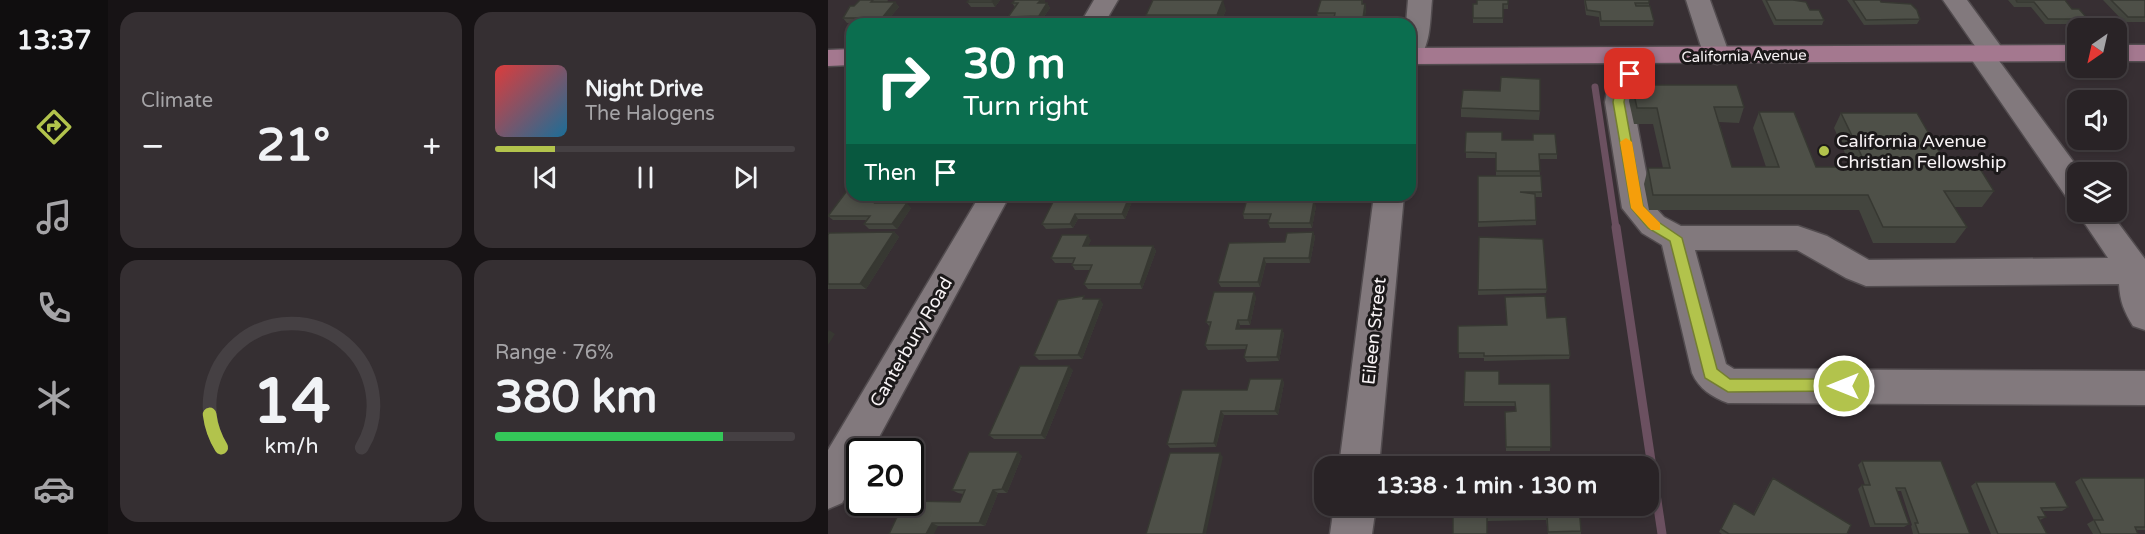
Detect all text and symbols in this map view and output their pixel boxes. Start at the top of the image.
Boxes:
north arrow [2067,18,2127,78]
map controls [2067,18,2127,222]
text: 13:37 [17,24,91,57]
text: 30 m [963,39,1065,90]
icon: right [864,42,942,120]
street label: California Avenue [1681,46,1807,66]
pin [1604,48,1655,99]
icon: arrive [1613,57,1646,90]
text: Night Drive [585,76,703,102]
text: Climate [141,89,213,113]
text: Turn right [963,90,1089,123]
button: sound [2067,90,2127,150]
text: The Halogens [585,102,715,126]
icon: directions [33,106,75,148]
text: 21° [257,119,330,173]
text: − [141,127,165,166]
text: + [422,127,441,166]
place label: California Avenue Christian Fellowship [1836,130,2006,173]
marker: California Avenue Christian Fellowship [1817,144,1831,158]
icon: arrive [929,156,962,189]
text: Then [864,160,917,186]
icon: previous [529,161,562,194]
icon: pause [629,161,662,194]
icon: next [729,161,762,194]
button: layers [2067,162,2127,222]
icon: music [33,196,75,238]
street label: Canterbury Road [865,273,957,411]
street label: Eileen Street [1357,276,1391,386]
icon: phone [33,287,75,329]
text: Range · 76% [495,341,614,365]
position arrow [1812,354,1876,418]
text: 14 [252,365,330,440]
text: 380 km [495,371,657,425]
icon: climate [33,377,75,419]
text: km/h [264,433,318,459]
speed limit sign: 20 [846,438,924,516]
icon: car [33,468,75,510]
text: 13:38 · 1 min · 130 m [1376,473,1597,499]

